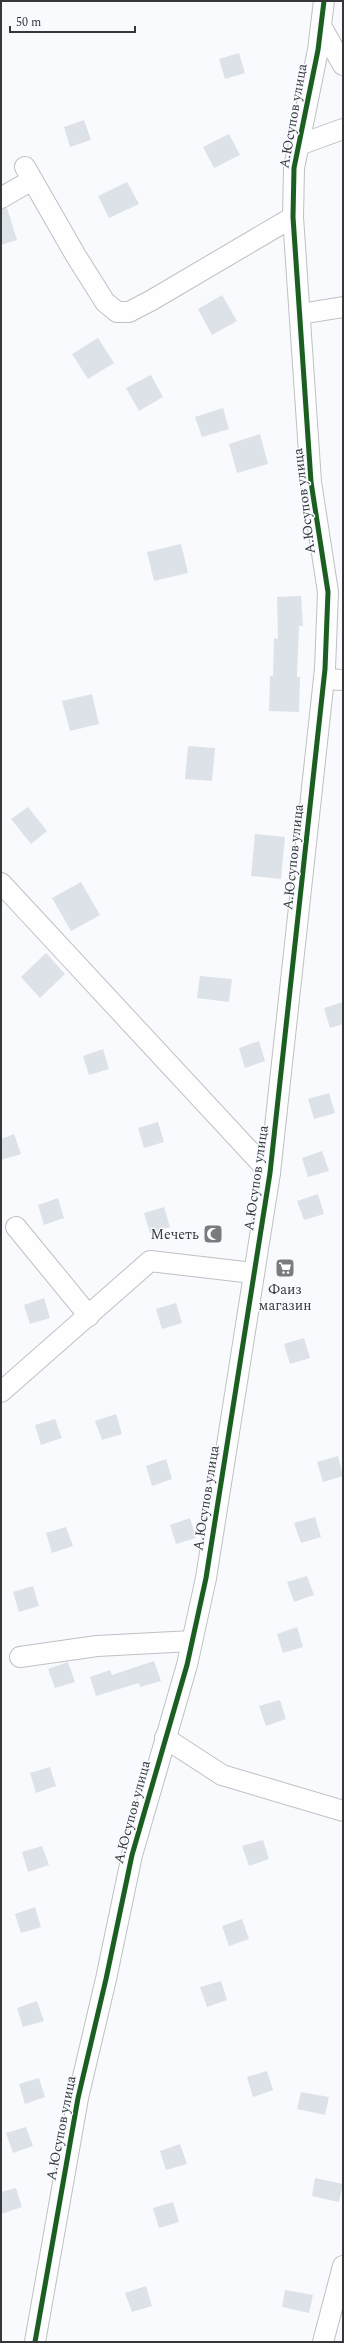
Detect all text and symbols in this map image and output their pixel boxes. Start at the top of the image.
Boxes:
scale bar [10,8,135,34]
text: 50 m [16,13,41,32]
street label: А.Юсупов улица [273,62,313,170]
street label: А.Юсупов улица [287,447,321,555]
street label: А.Юсупов улица [277,803,309,911]
street label: А.Юсупов улица [238,1124,274,1232]
mosque icon: Мечеть [202,1223,224,1245]
place label: Мечеть [151,1224,199,1245]
supermarket icon: Фаиз магазин [274,1257,296,1279]
place label: Фаиз магазин [259,1279,311,1316]
street label: А.Юсупов улица [187,1444,225,1552]
street label: А.Юсупов улица [108,1758,156,1866]
street label: А.Юсупов улица [41,2074,81,2182]

